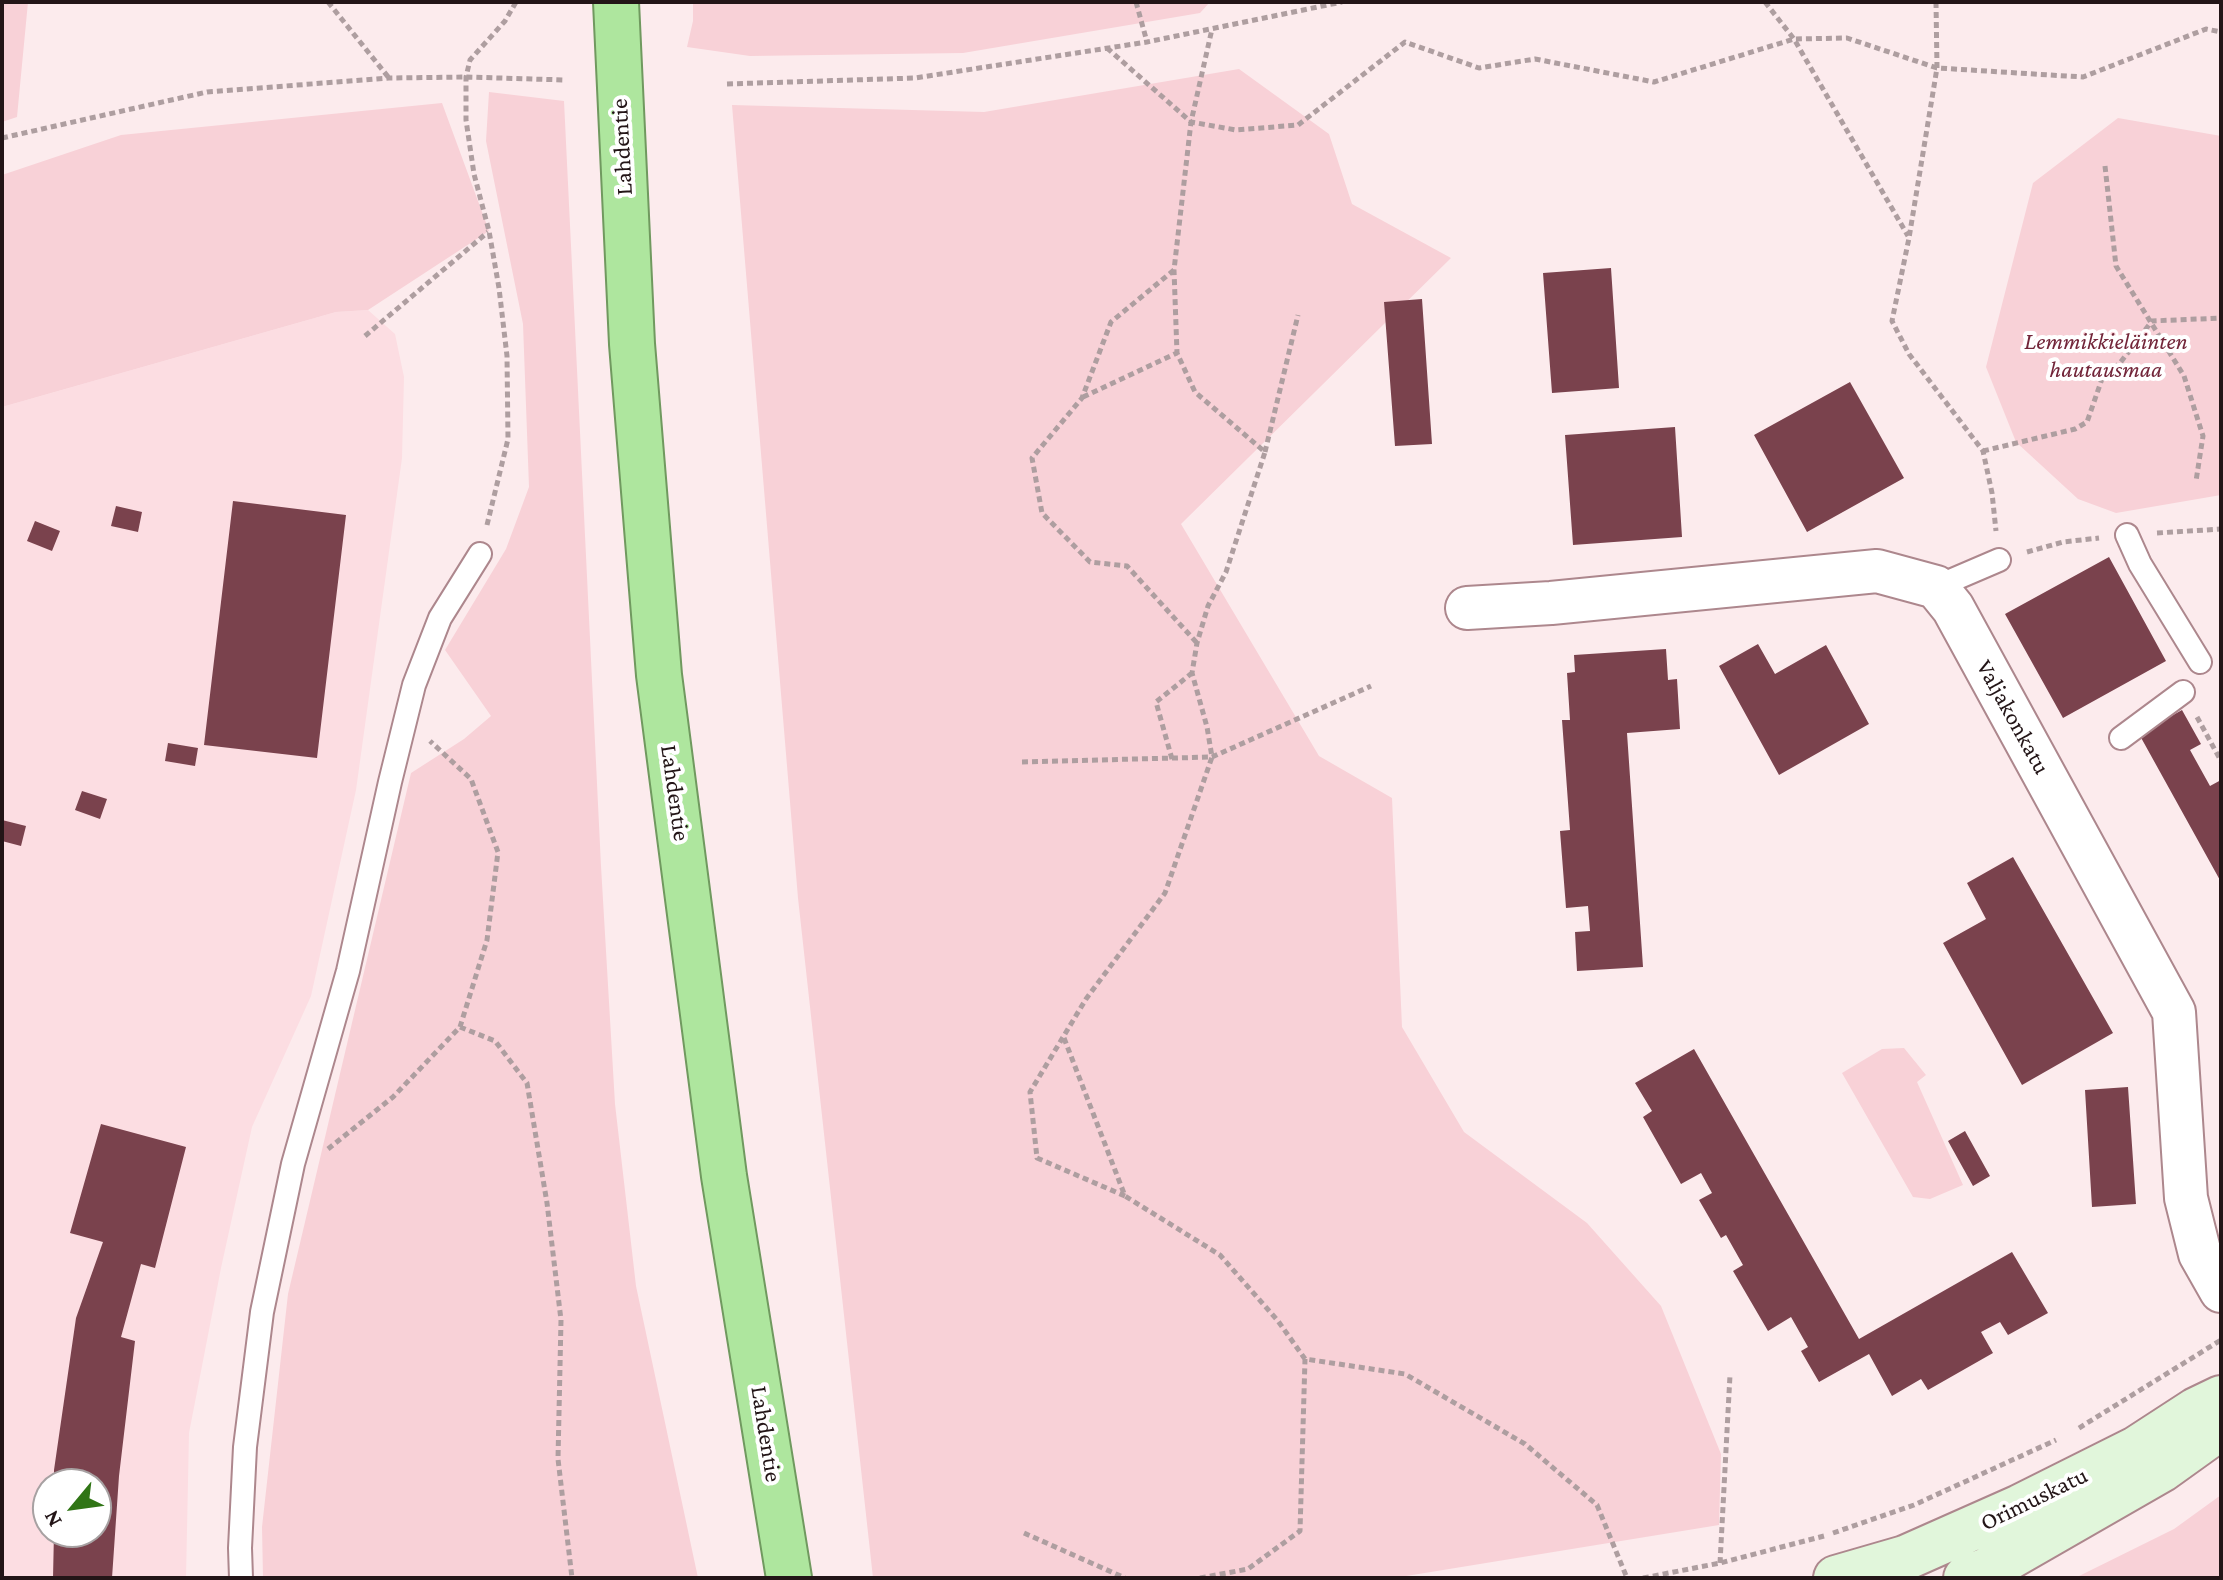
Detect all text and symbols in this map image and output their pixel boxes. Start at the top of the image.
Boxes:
street label: Lahdentie [605,98,639,196]
park label: Lemmikkieläinten hautausmaa [2024,328,2188,384]
street label: Valjakonkatu [1970,655,2056,779]
street label: Lahdentie [654,743,696,843]
street label: Lahdentie [744,1384,788,1484]
street label: Orimuskatu [1976,1461,2092,1537]
north arrow [32,1468,112,1548]
text: N [38,1506,67,1532]

